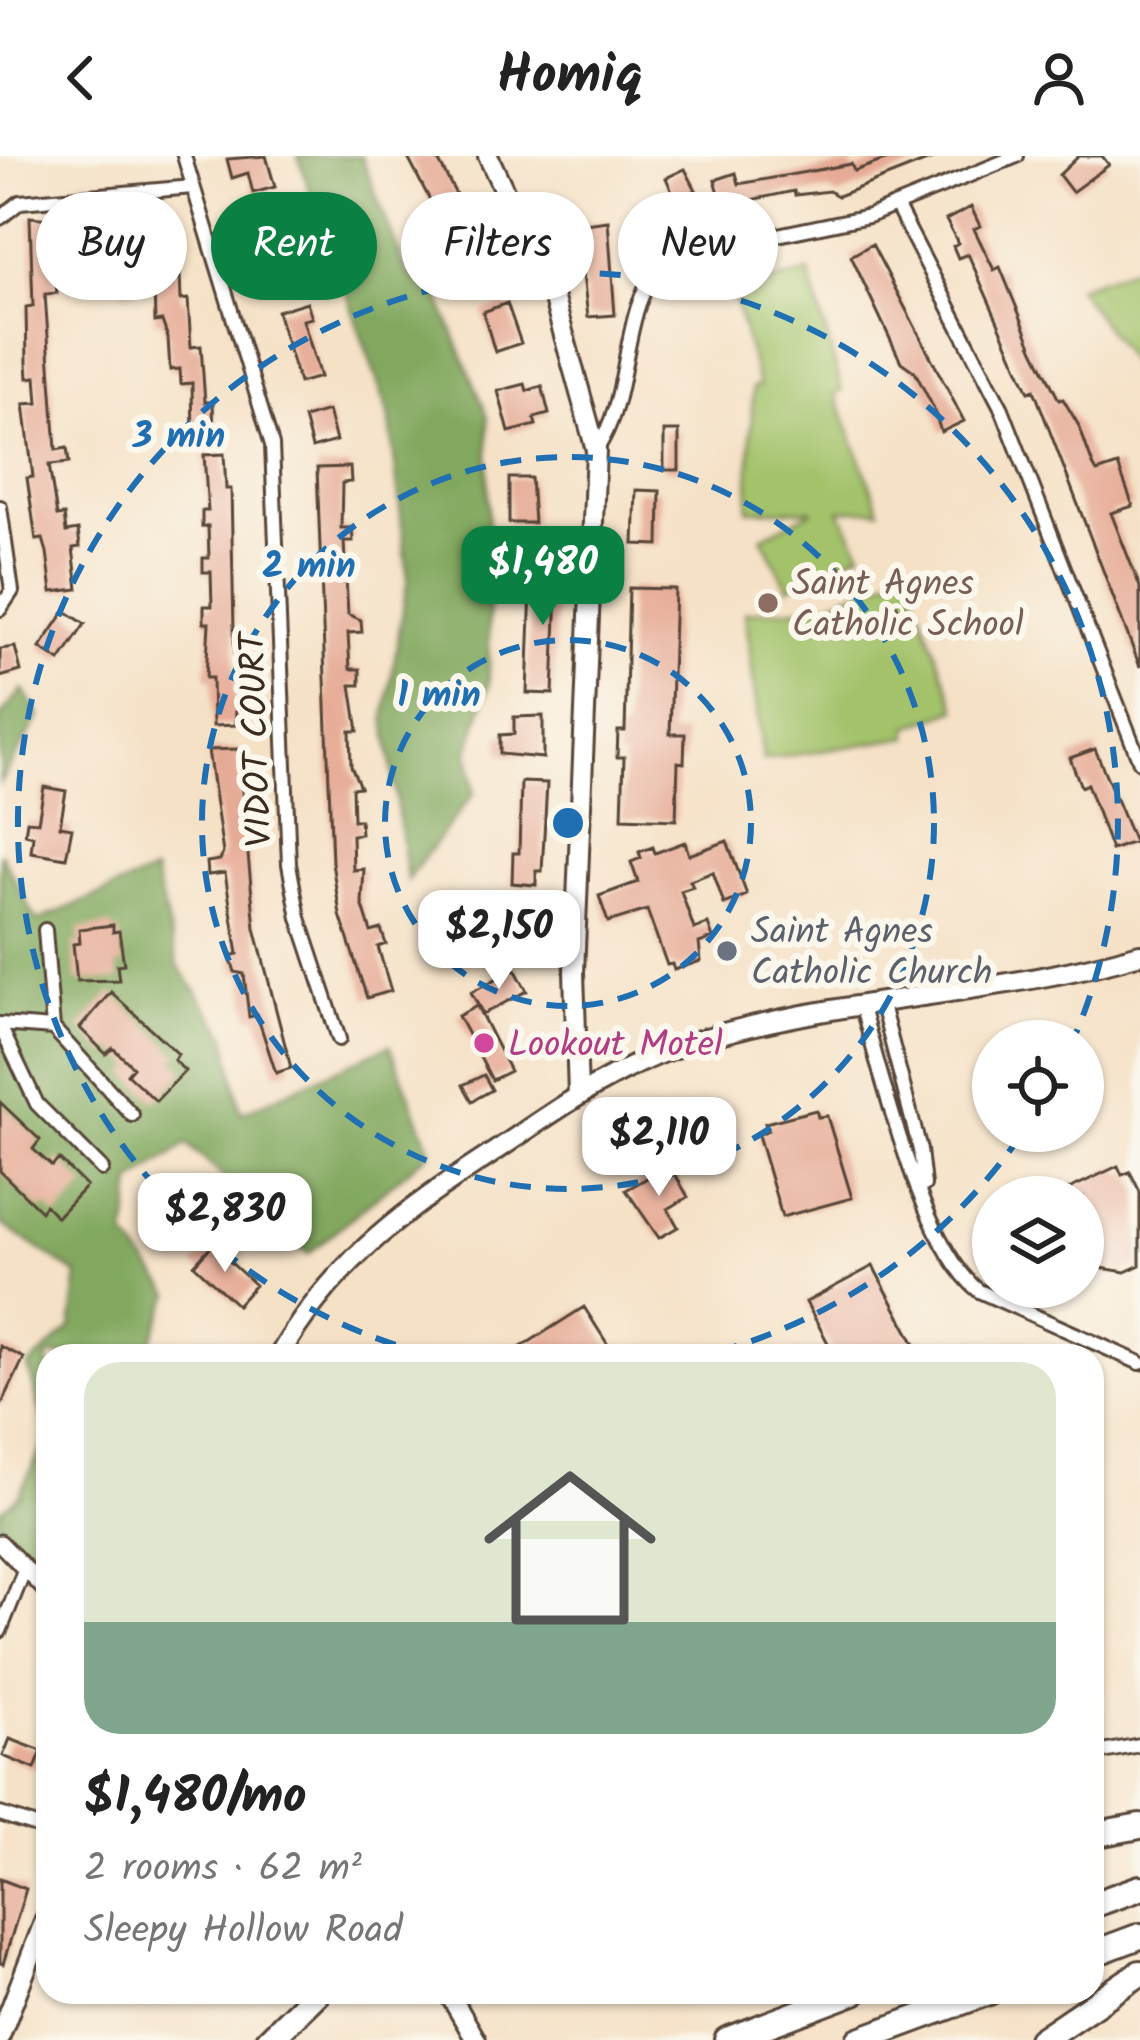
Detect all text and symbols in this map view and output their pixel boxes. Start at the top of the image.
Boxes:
text: Homiq [497,35,643,121]
icon: back [48,45,114,111]
icon: person [1026,45,1092,111]
chip: Buy [36,192,187,300]
chip: Rent [211,192,377,300]
chip: Filters [401,192,594,300]
chip: New [618,192,778,300]
text: 3 min [132,409,225,466]
pin: $1,480 [445,526,641,628]
text: $1,480 [488,534,598,596]
text: 2 min [262,539,356,596]
place label: Saint Agnes Catholic School [792,557,1024,655]
marker: Saint Agnes Catholic School [755,590,781,616]
street label: VIDOT COURT [225,629,290,848]
text: 1 min [397,668,481,725]
centre of rings [547,802,589,844]
pin: $2,150 [401,890,597,992]
text: $2,150 [445,898,553,960]
place label: Saint Agnes Catholic Church [751,905,992,1003]
marker: Saint Agnes Catholic Church [714,938,740,964]
place label: Lookout Motel [508,1018,723,1075]
map controls [972,1020,1104,1308]
button: locate [972,1020,1104,1152]
marker: Lookout Motel [471,1030,497,1056]
pin: $2,110 [561,1097,757,1199]
text: $2,110 [609,1105,709,1167]
pin: $2,830 [127,1173,323,1275]
button: layers [972,1176,1104,1308]
text: $2,830 [165,1181,285,1243]
icon: home [462,1440,678,1656]
text: $1,480/mo [84,1758,306,1839]
text: 2 rooms · 62 m² [84,1839,362,1901]
text: Sleepy Hollow Road [84,1901,403,1963]

